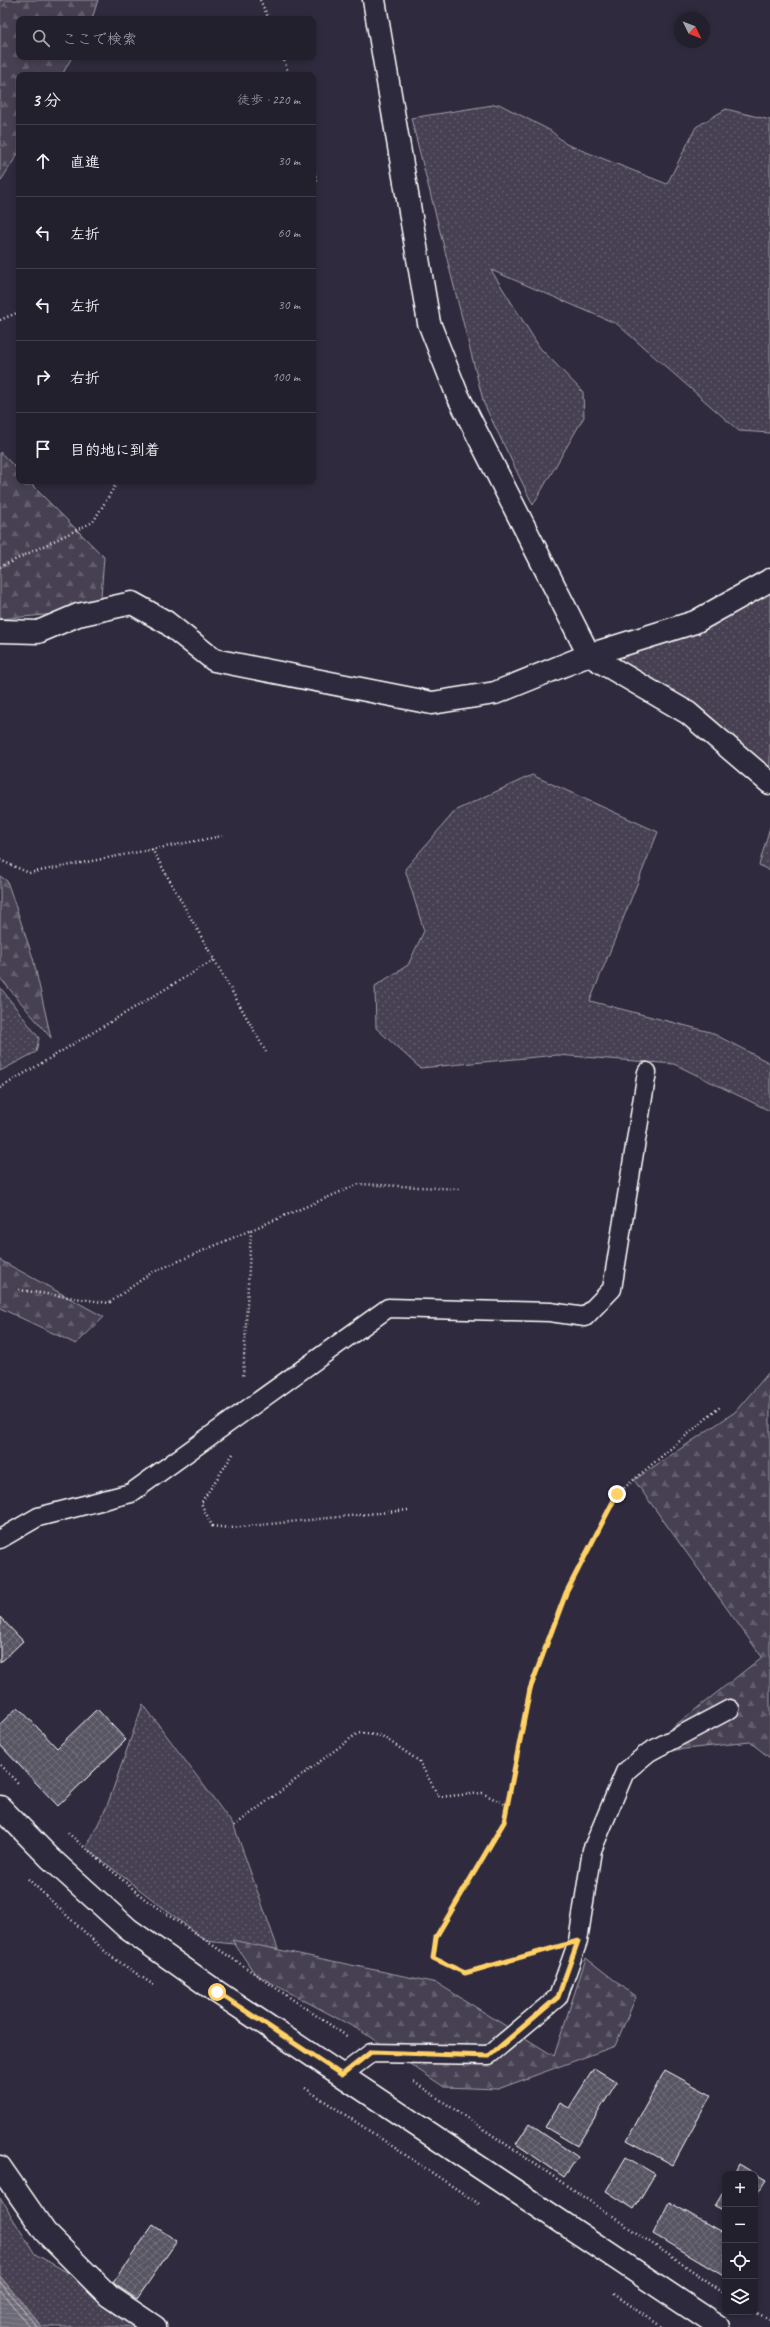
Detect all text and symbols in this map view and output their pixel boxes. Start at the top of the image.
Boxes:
north arrow [674,12,710,48]
search box [16,16,316,60]
icon: search [30,27,52,49]
text: ここで検索 [62,30,137,49]
text: 3 分 [32,90,61,111]
text: 徒歩 · 220 m [237,92,300,108]
icon: ahead [32,150,54,172]
text: 直進 [70,153,100,172]
text: 30 m [278,153,300,169]
icon: left [32,222,54,244]
text: 左折 [70,225,100,244]
text: 60 m [278,225,300,241]
icon: left [32,294,54,316]
text: 左折 [70,297,100,316]
text: 30 m [278,297,300,313]
icon: right [32,366,54,388]
text: 右折 [70,369,100,388]
text: 100 m [272,369,300,385]
icon: arrive [32,438,54,460]
text: 目的地に到着 [70,441,160,460]
route end [608,1485,626,1503]
route start [208,1983,226,2001]
map controls [722,2171,758,2315]
button: + [722,2171,758,2207]
button: − [722,2207,758,2243]
button: locate [722,2243,758,2279]
button: layers [722,2279,758,2315]

